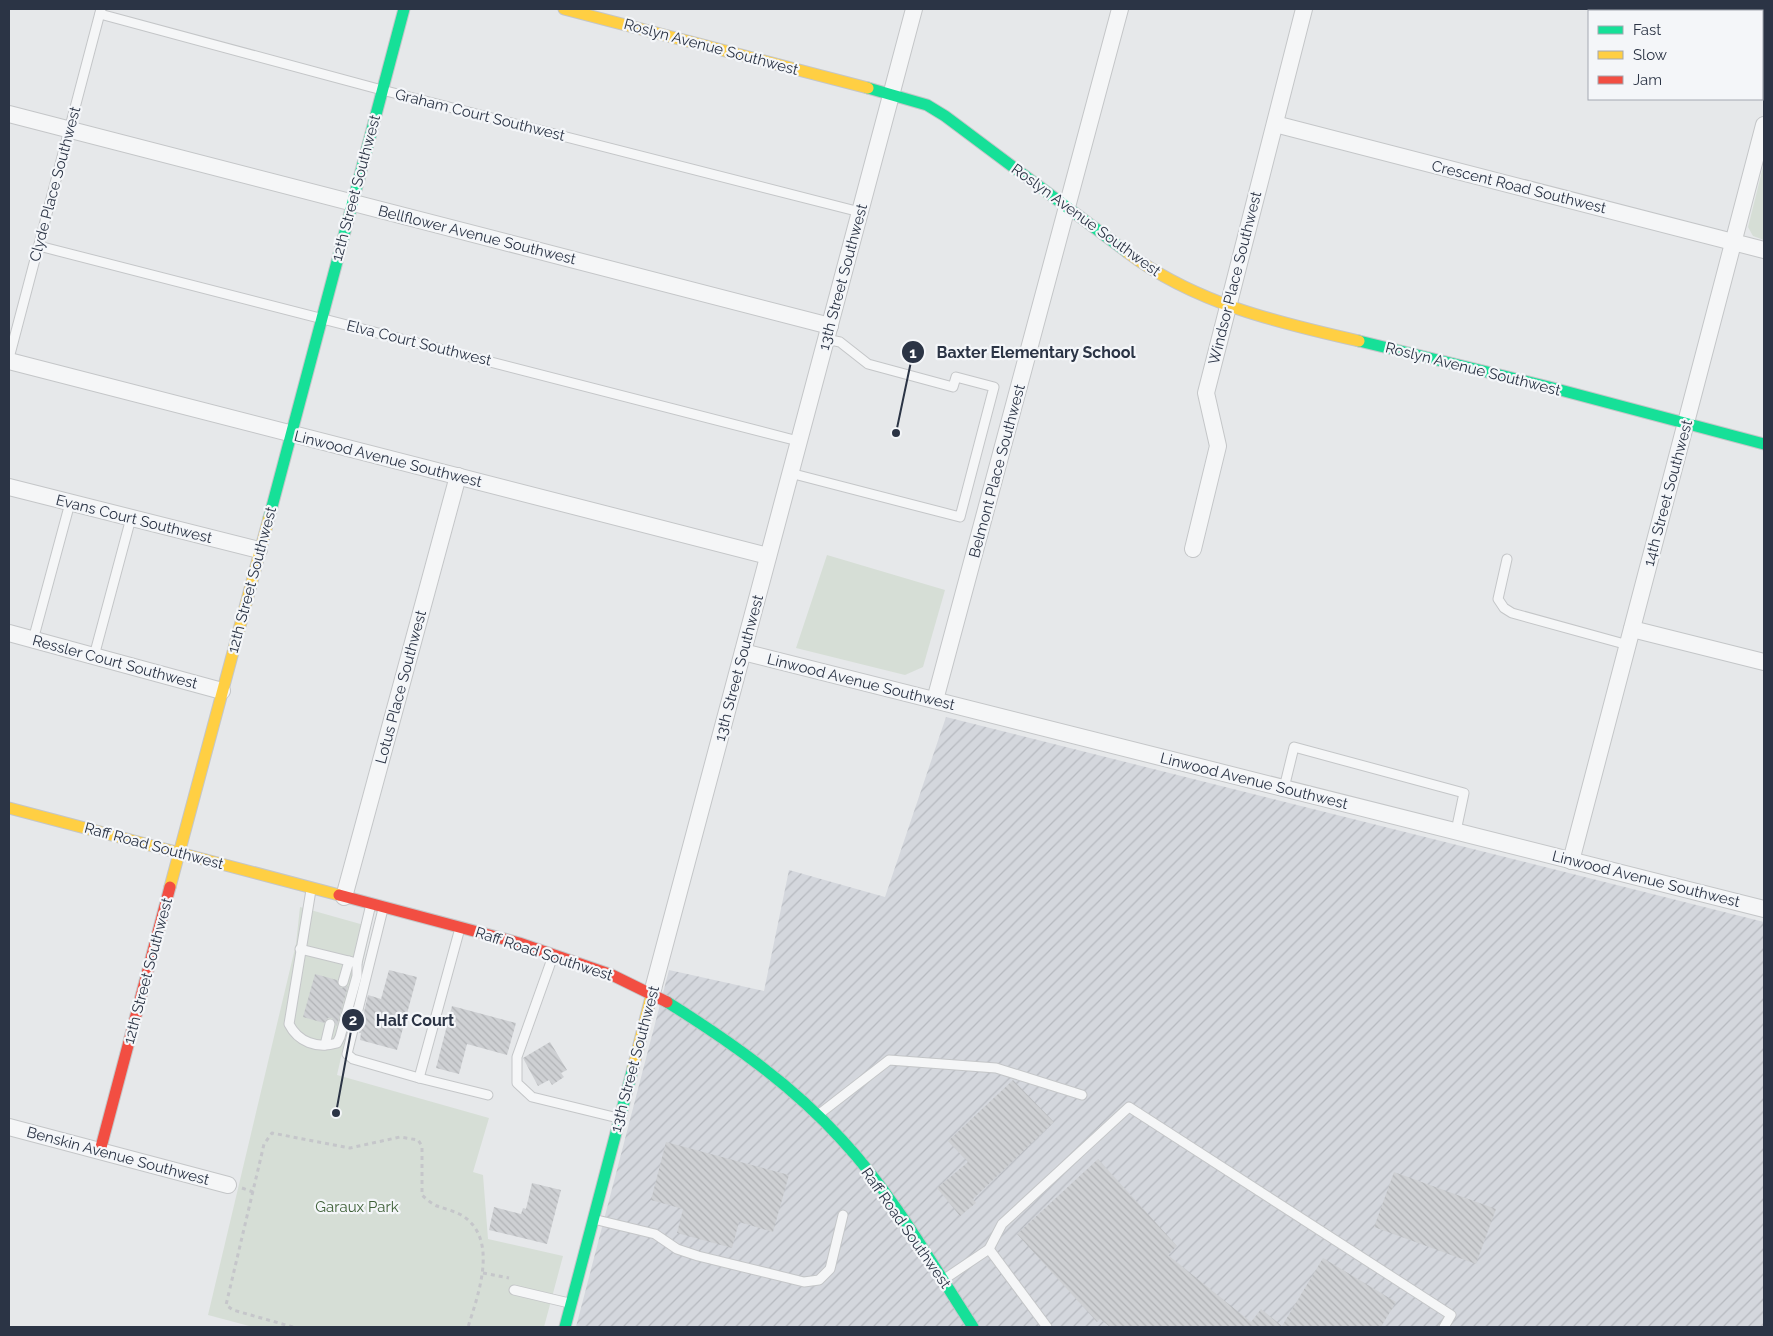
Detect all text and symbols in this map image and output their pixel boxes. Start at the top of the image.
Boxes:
legend [1588,10,1763,100]
street label: Roslyn Avenue Southwest [622,15,800,79]
text: Fast [1633,21,1661,39]
text: Slow [1633,46,1667,64]
text: Jam [1633,71,1662,89]
street label: Graham Court Southwest [393,85,567,145]
street label: Clyde Place Southwest [26,104,84,264]
street label: 12th Street Southwest [328,113,384,263]
street label: Crescent Road Southwest [1430,157,1608,217]
street label: Roslyn Avenue Southwest [1008,160,1164,280]
street label: Windsor Place Southwest [1205,190,1265,366]
street label: Bellflower Avenue Southwest [376,202,578,268]
street label: 13th Street Southwest [815,202,871,352]
street label: Elva Court Southwest [345,316,493,370]
callout: Baxter Elementary School [901,337,1146,368]
street label: Roslyn Avenue Southwest [1384,339,1562,399]
text: Baxter Elementary School [937,343,1136,362]
text: 1 [909,344,917,362]
street label: Belmont Place Southwest [965,382,1029,560]
street label: 14th Street Southwest [1640,418,1696,568]
street label: Linwood Avenue Southwest [292,427,484,491]
street label: Evans Court Southwest [54,491,214,547]
street label: 12th Street Southwest [224,505,280,655]
street label: 13th Street Southwest [711,593,767,743]
street label: Lotus Place Southwest [372,608,430,766]
street label: Ressler Court Southwest [30,631,200,693]
street label: Linwood Avenue Southwest [765,650,957,714]
street label: Linwood Avenue Southwest [1158,749,1350,813]
street label: Raff Road Southwest [82,819,226,873]
street label: Linwood Avenue Southwest [1550,847,1742,911]
street label: 12th Street Southwest [120,896,176,1046]
street label: Raff Road Southwest [473,923,615,985]
street label: 13th Street Southwest [607,984,663,1134]
callout: Half Court [341,1004,464,1035]
text: 2 [349,1011,357,1029]
text: Half Court [376,1011,454,1030]
street label: Benskin Avenue Southwest [25,1123,211,1189]
street label: Raff Road Southwest [858,1164,954,1292]
park label: Garaux Park [315,1198,399,1216]

